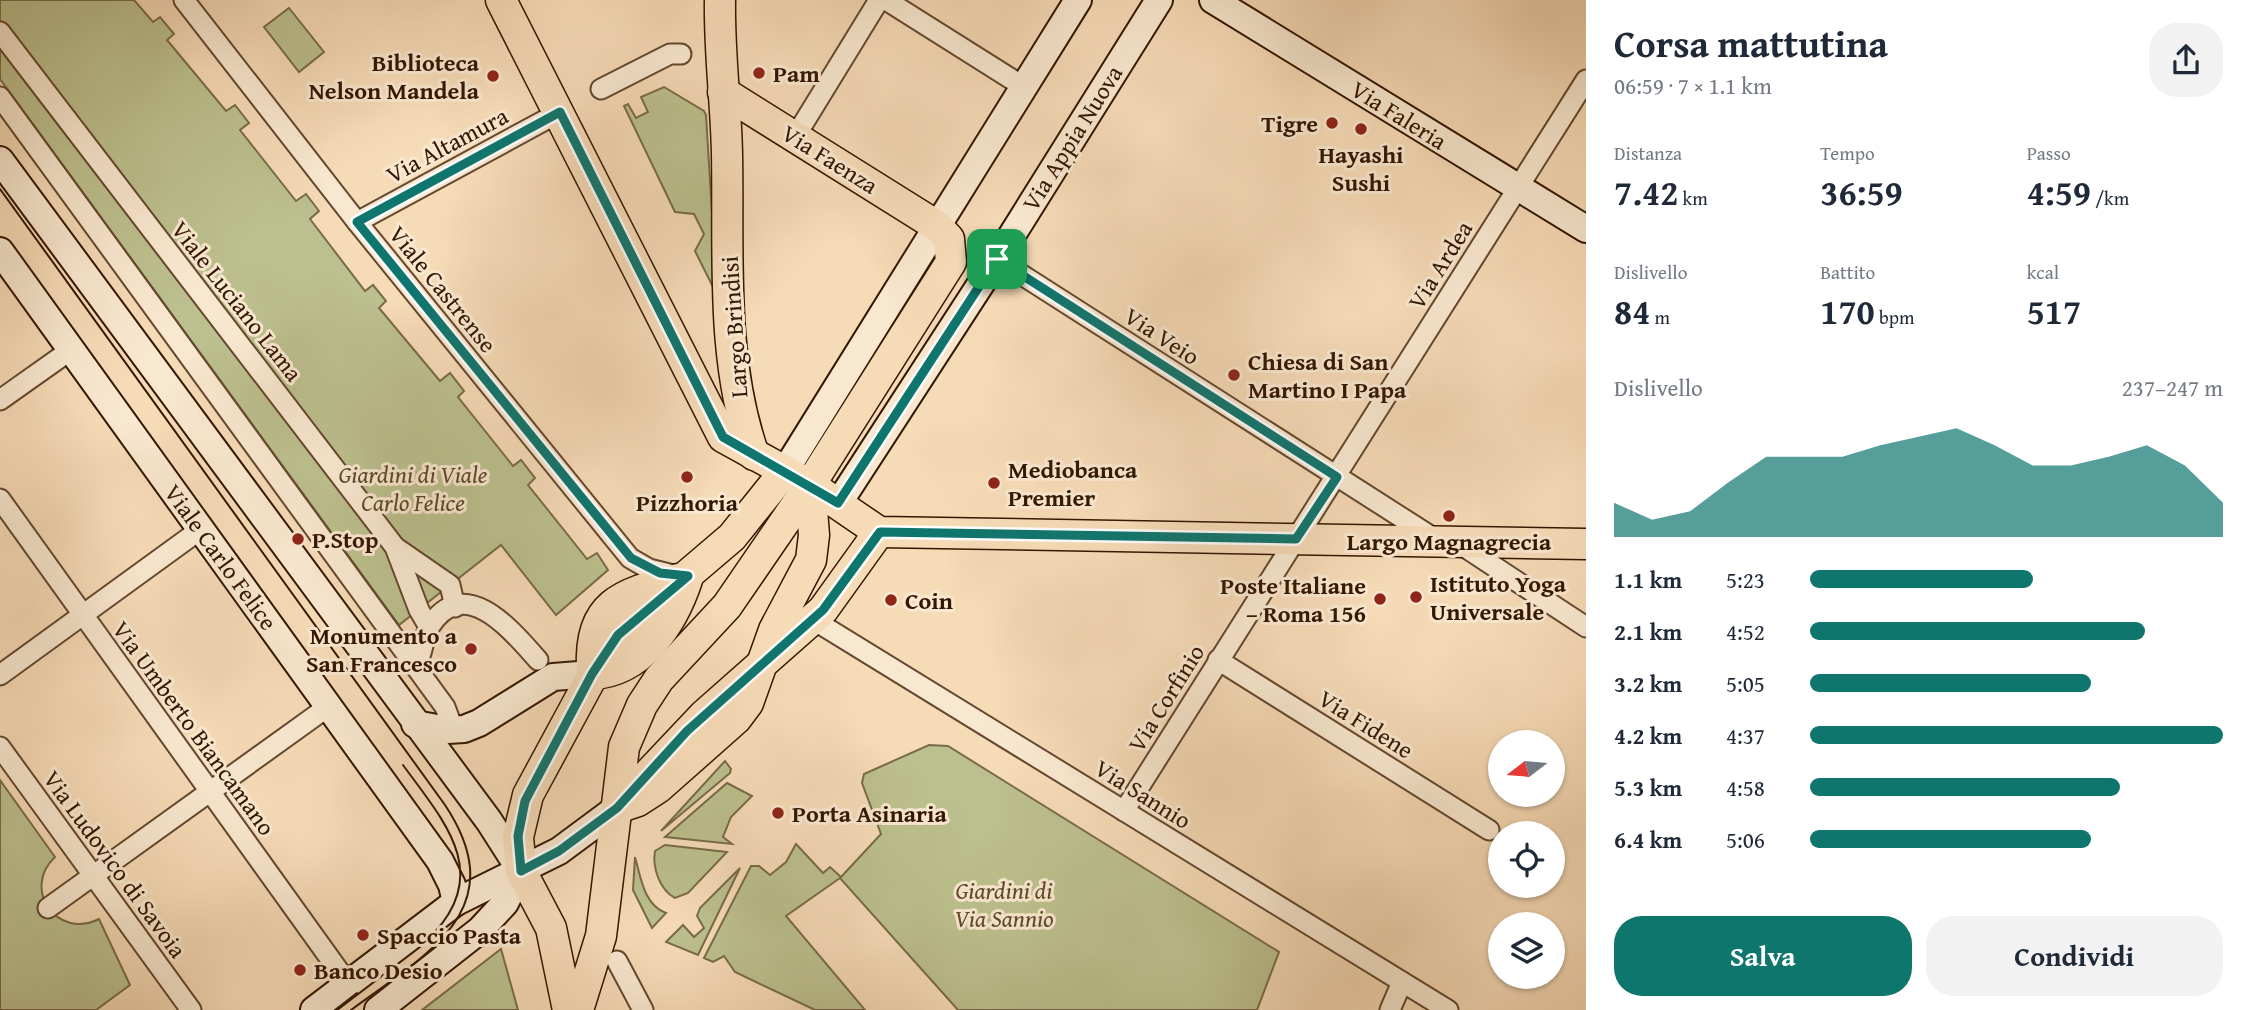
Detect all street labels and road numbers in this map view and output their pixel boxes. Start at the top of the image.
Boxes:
street label: Via Appia Nuova [1013,58,1131,218]
street label: Via Faleria [1344,72,1454,159]
street label: Via Altamura [380,98,515,192]
street label: Via Faenza [775,116,886,203]
street label: Viale Luciano Lama [163,213,311,389]
street label: Via Ardea [1399,213,1481,316]
street label: Viale Castrense [381,218,505,360]
street label: Largo Brindisi [712,255,756,399]
street label: Via Veio [1117,299,1207,373]
street label: Viale Carlo Felice [156,477,286,637]
street label: Via Umberto Biancamano [104,613,284,843]
street label: Via Corfinio [1119,637,1213,759]
street label: Via Fidene [1312,681,1420,767]
street label: Via Sannio [1088,751,1198,837]
street label: Via Ludovico di Savoia [35,763,196,966]

